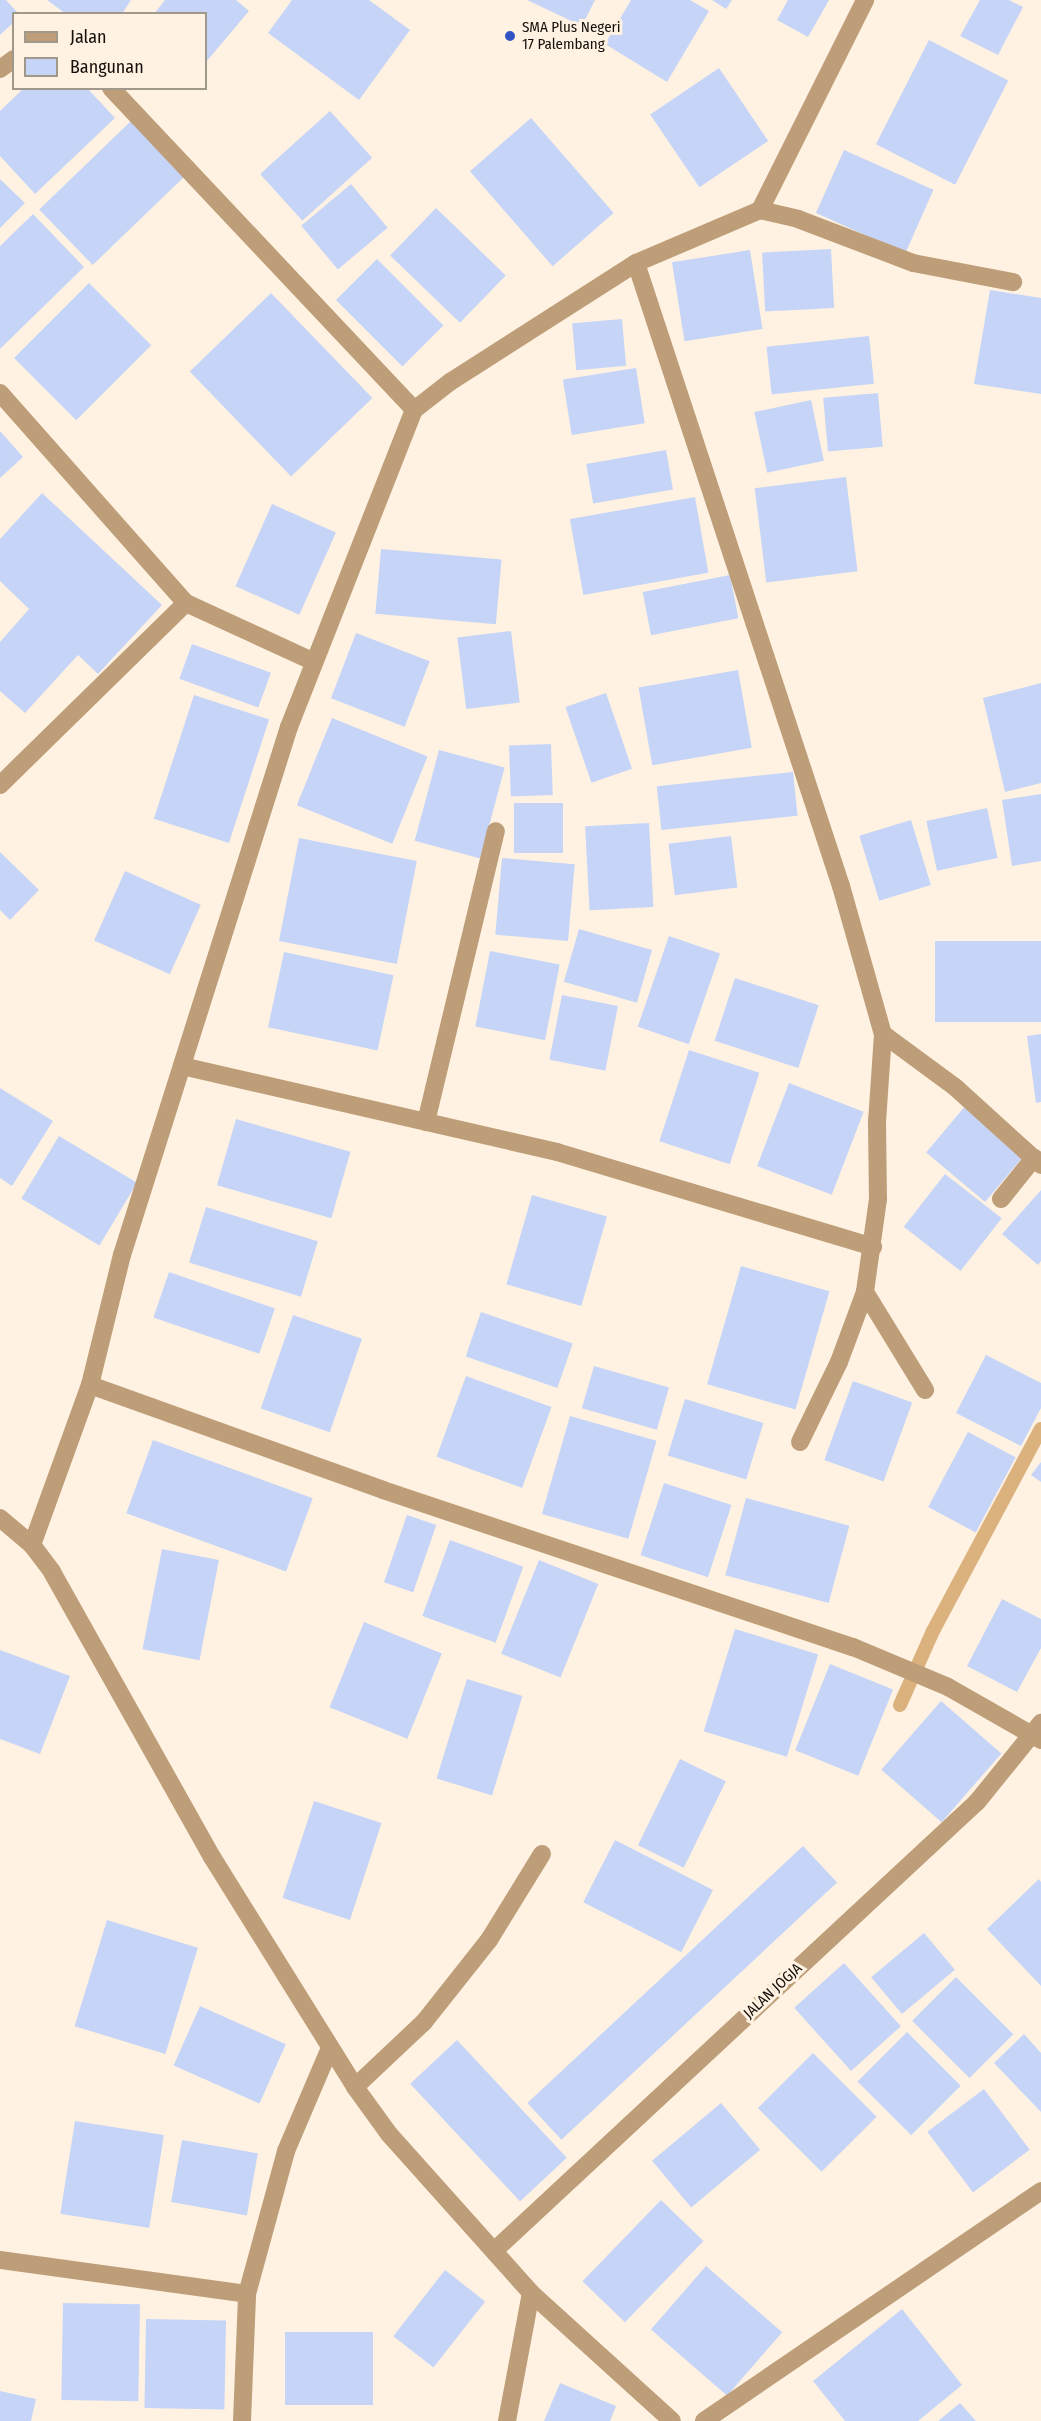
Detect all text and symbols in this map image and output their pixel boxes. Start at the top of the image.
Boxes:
legend [12,12,207,90]
place label: SMA Plus Negeri 17 Palembang [522,18,621,53]
text: Jalan [70,26,107,48]
marker: SMA Plus Negeri 17 Palembang [503,29,517,43]
text: Bangunan [70,56,144,78]
street label: JALAN JOGJA [740,1959,806,2023]

